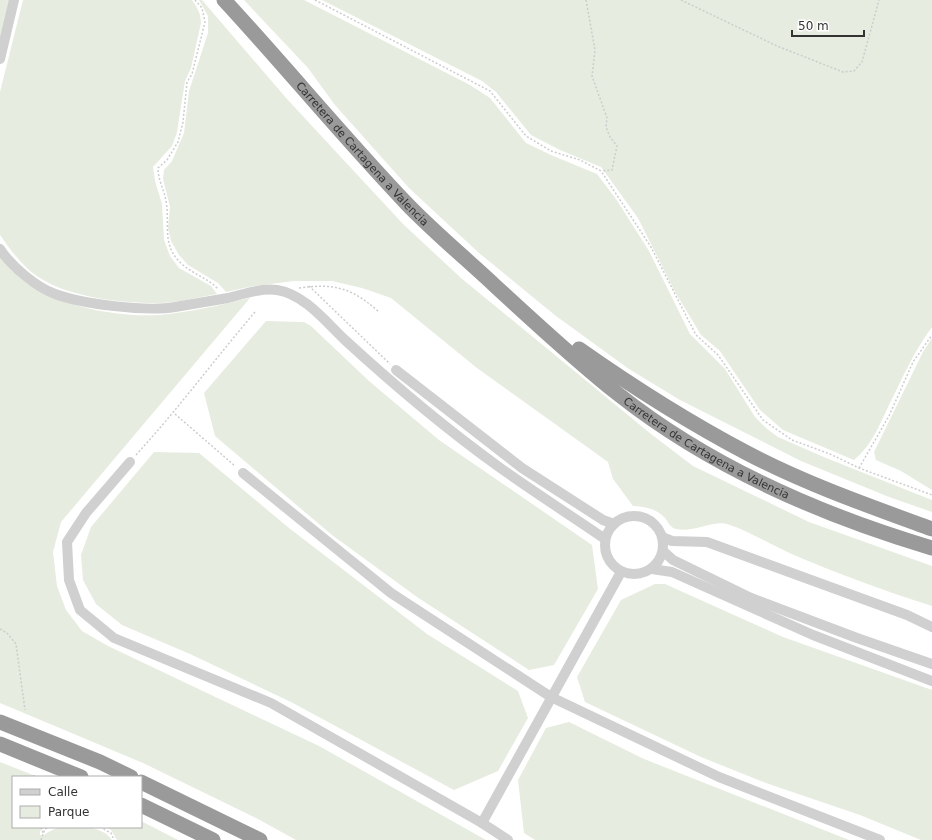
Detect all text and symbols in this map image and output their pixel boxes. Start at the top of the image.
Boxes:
scale bar [792,12,864,38]
text: 50 m [798,19,829,33]
street label: Carretera de Cartagena a Valencia [294,79,432,229]
street label: Carretera de Cartagena a Valencia [621,394,791,501]
legend [12,776,142,828]
text: Calle [48,785,78,799]
text: Parque [48,805,89,819]

